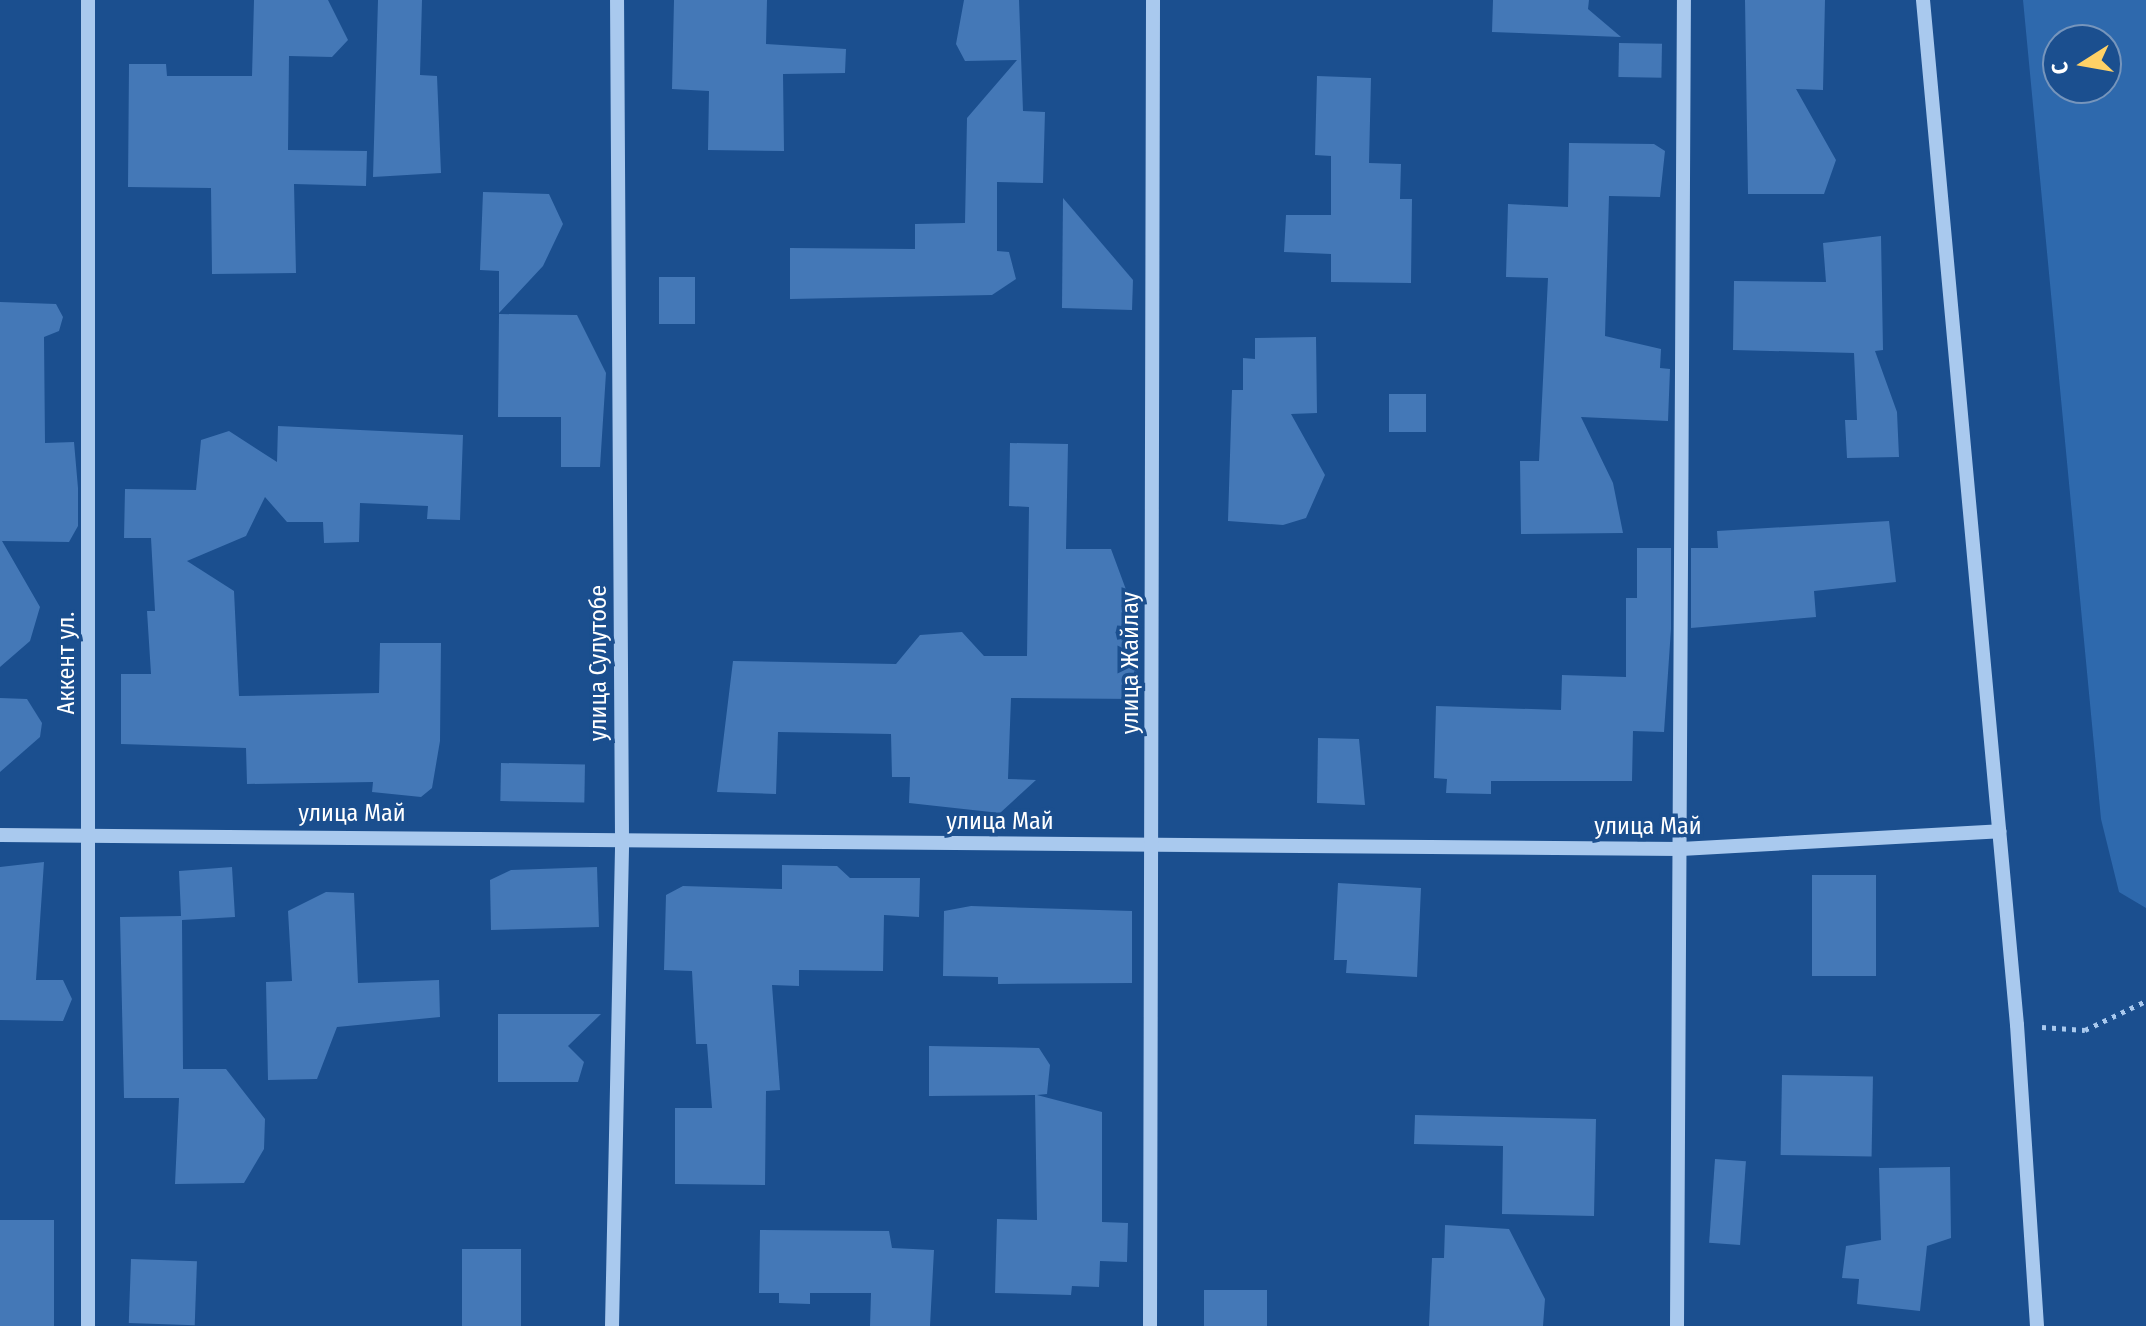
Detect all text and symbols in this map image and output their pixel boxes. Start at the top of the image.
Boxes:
north arrow [2042,24,2122,104]
text: С [2046,60,2074,77]
street label: улица Сулутобе [585,585,613,741]
street label: улица Жайлау [1117,592,1145,734]
street label: Аккент ул. [53,612,81,714]
street label: улица Май [298,800,406,828]
street label: улица Май [946,808,1054,836]
street label: улица Май [1594,813,1702,841]

